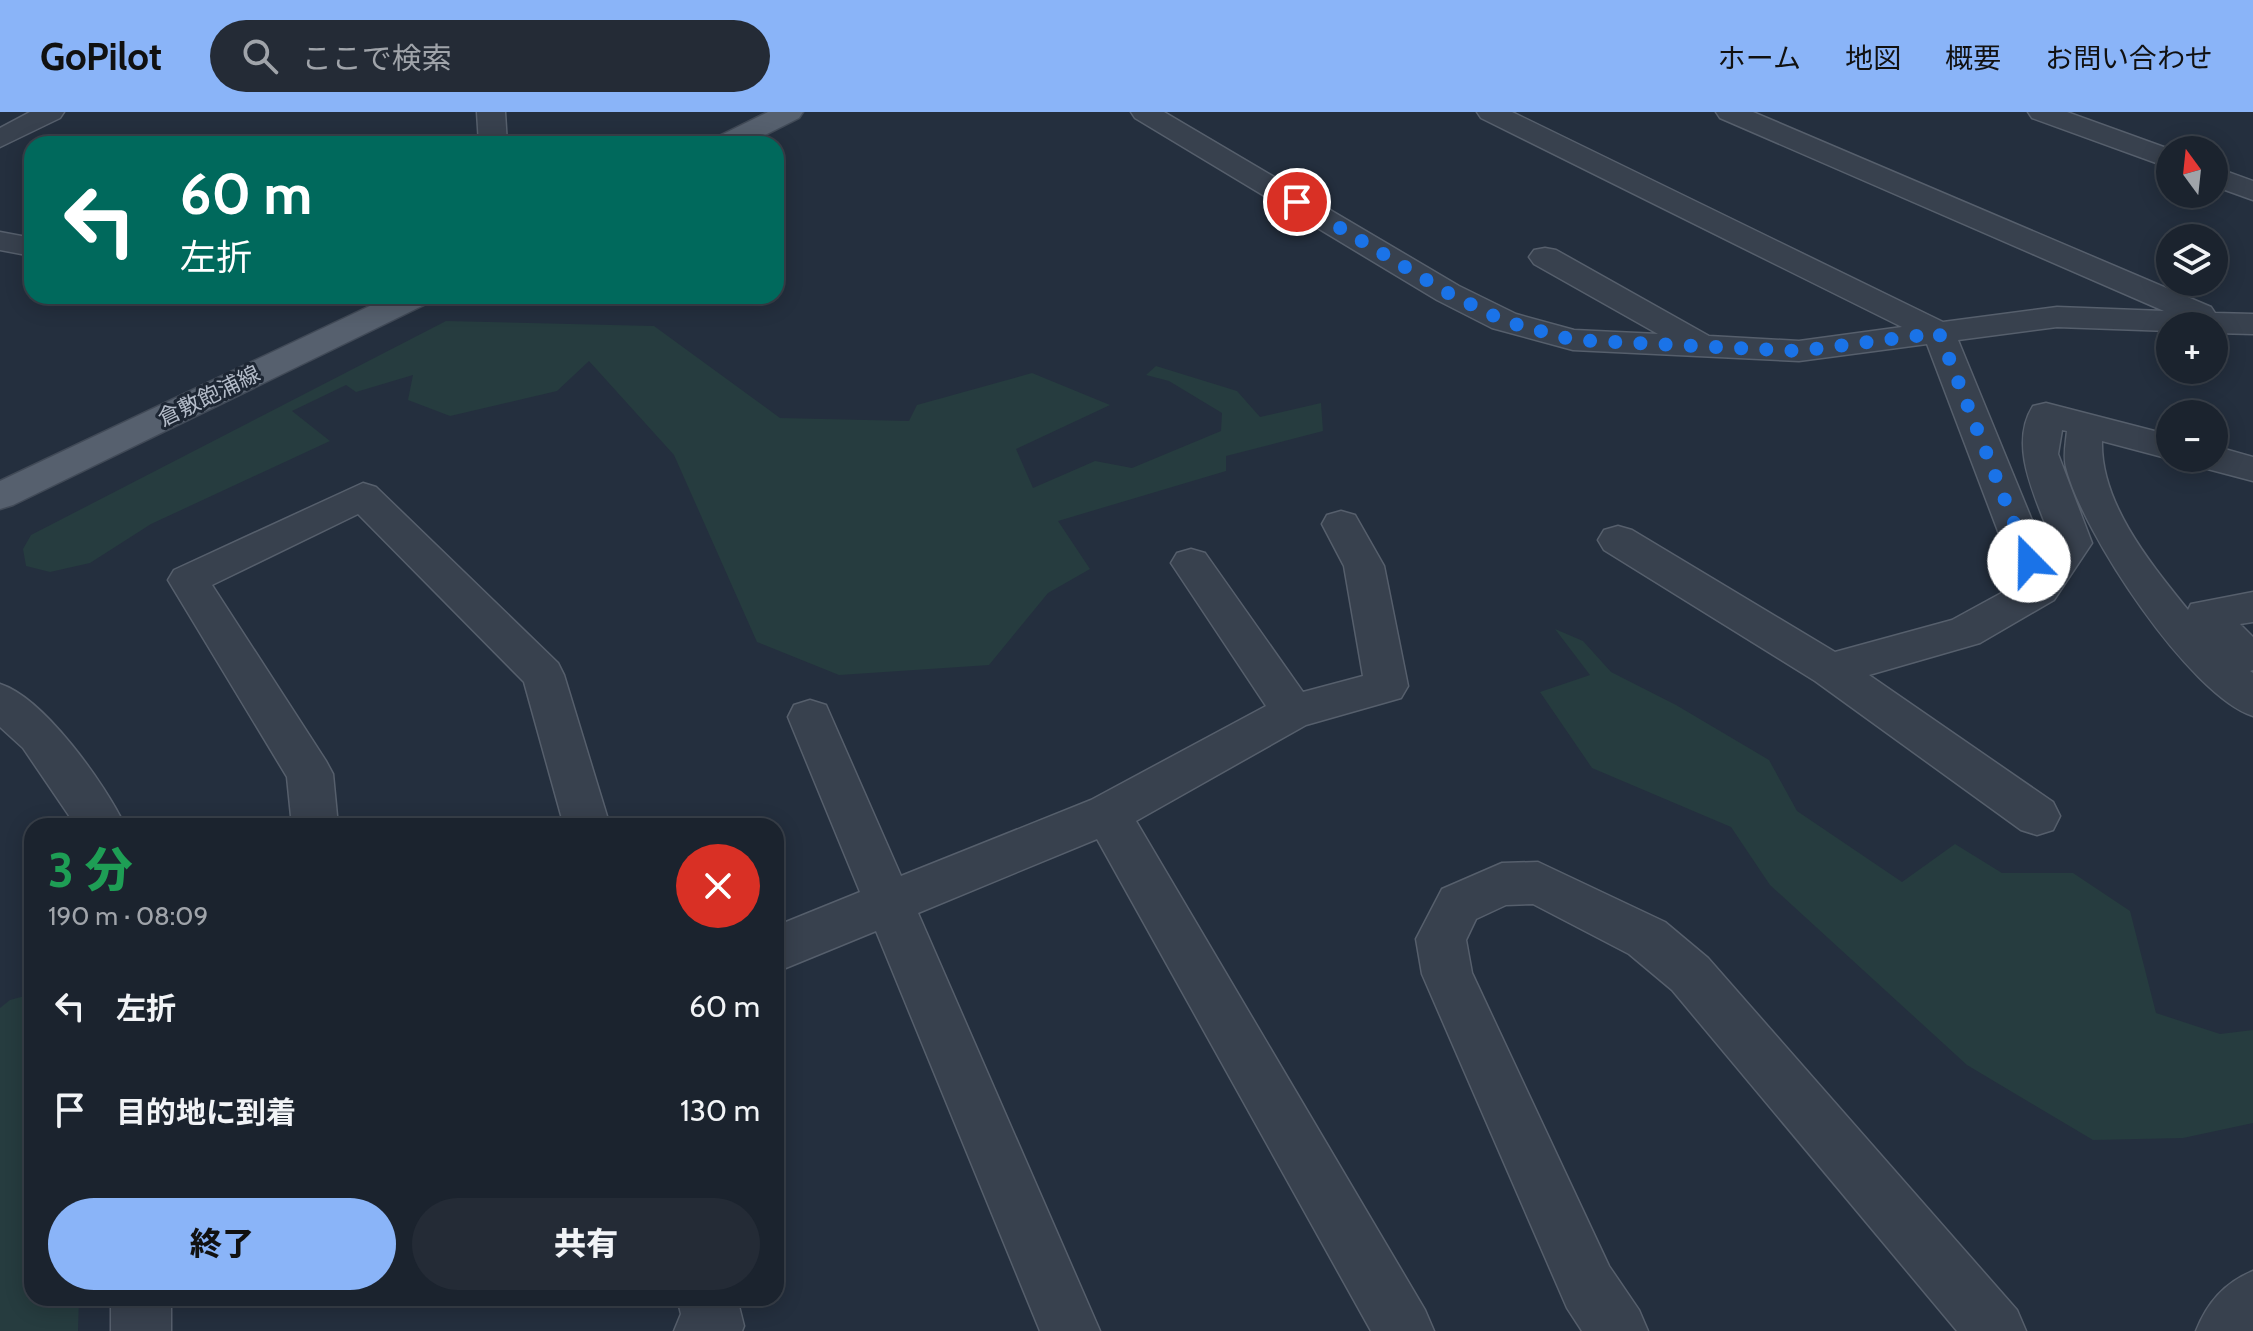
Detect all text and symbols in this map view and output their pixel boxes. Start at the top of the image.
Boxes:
search box [210,20,770,92]
text: GoPilot [40,33,162,80]
icon: search [238,34,282,78]
text: ここで検索 [302,40,452,77]
text: ホーム [1718,41,1801,75]
text: 地図 [1845,41,1901,75]
text: 概要 [1945,41,2001,75]
text: お問い合わせ [2045,41,2213,75]
north arrow [2156,136,2228,208]
map controls [2156,136,2228,472]
text: 60 m [180,160,312,228]
icon: left [48,168,152,272]
pin [1263,168,1331,236]
icon: arrive [1275,180,1319,224]
button: layers [2156,224,2228,296]
text: 左折 [180,235,252,279]
button: + [2156,312,2228,384]
street label: 倉敷飽浦線 [154,360,264,432]
button: − [2156,400,2228,472]
position arrow [1987,519,2071,603]
text: 3 分 [48,841,133,899]
button: close [676,844,760,928]
text: 190 m · 08:09 [48,900,208,932]
icon: left [48,984,92,1028]
text: 60 m [689,988,760,1025]
text: 左折 [116,990,176,1027]
icon: arrive [48,1088,92,1132]
text: 130 m [680,1092,760,1129]
text: 目的地に到着 [116,1094,296,1131]
button: 終了 [48,1198,396,1290]
button: 共有 [412,1198,760,1290]

